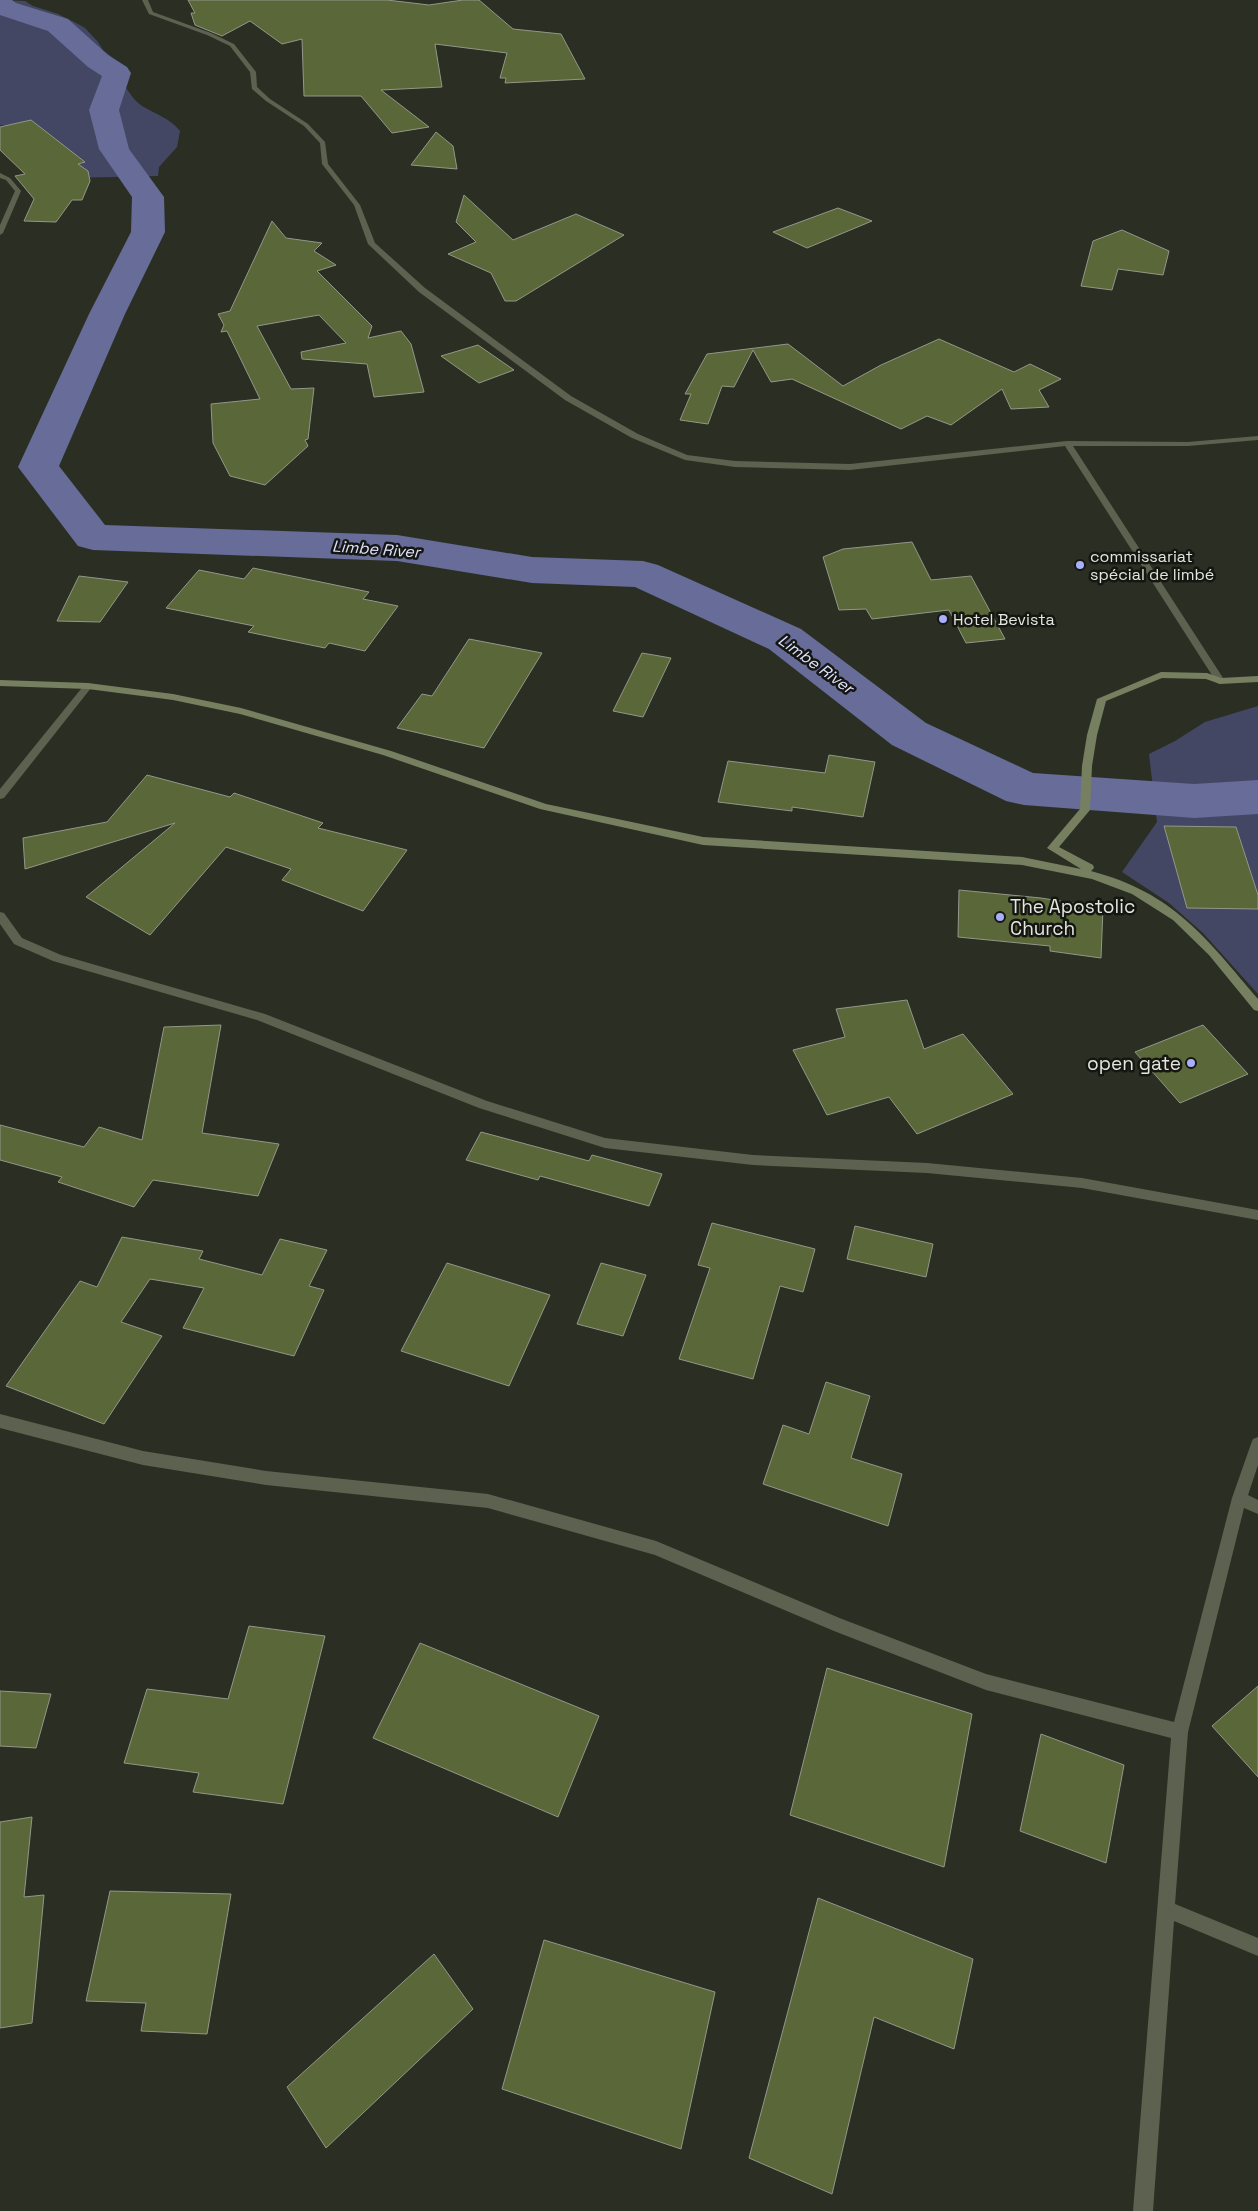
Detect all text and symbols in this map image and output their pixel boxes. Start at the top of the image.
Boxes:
water label: Limbe River [331,535,423,563]
place label: commissariat spécial de limbé [1090,546,1214,585]
marker: commissariat spécial de limbé [1074,559,1086,571]
place label: Hotel Bevista [953,609,1055,630]
marker: Hotel Bevista [937,613,949,625]
water label: Limbe River [774,630,859,700]
place label: The Apostolic Church [1010,894,1135,941]
marker: The Apostolic Church [994,911,1006,923]
place label: open gate [1087,1051,1181,1076]
marker: open gate [1185,1057,1197,1069]

